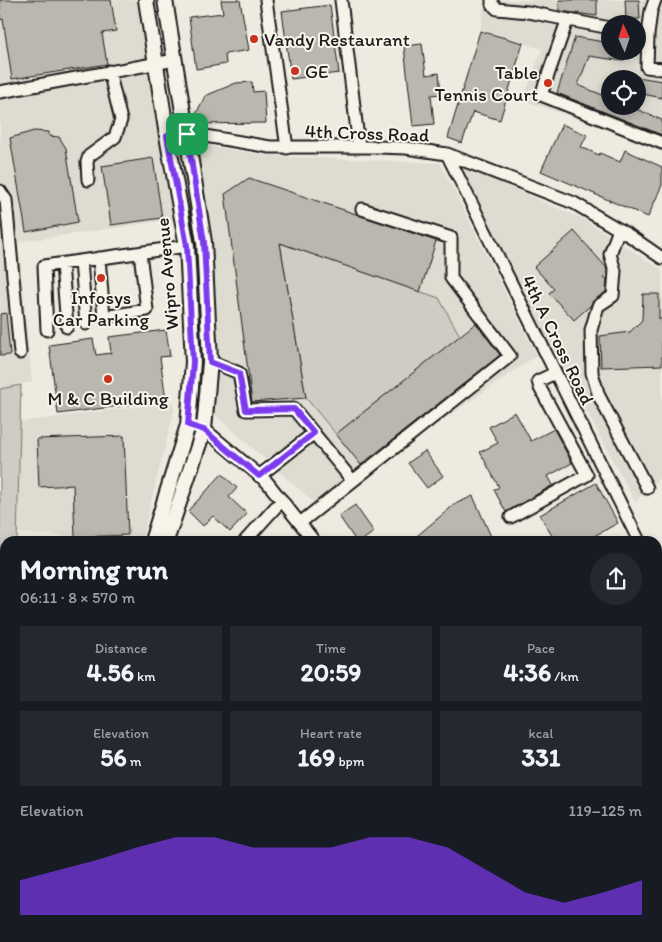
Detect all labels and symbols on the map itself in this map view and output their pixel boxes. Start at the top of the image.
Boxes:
north arrow [601,15,646,60]
place label: Vandy Restaurant [264,28,410,51]
marker: Vandy Restaurant [248,33,260,45]
place label: GE [305,60,329,83]
place label: Table Tennis Court [435,61,538,106]
marker: GE [289,65,301,77]
marker: Table Tennis Court [542,77,554,89]
pin [166,113,208,155]
street label: 4th Cross Road [304,119,430,147]
street label: Wipro Avenue [151,217,183,331]
street label: 4th A Cross Road [517,271,600,409]
marker: Infosys Car Parking [95,272,107,284]
place label: Infosys Car Parking [53,286,150,331]
marker: M & C Building [102,373,114,385]
place label: M & C Building [48,387,169,410]

